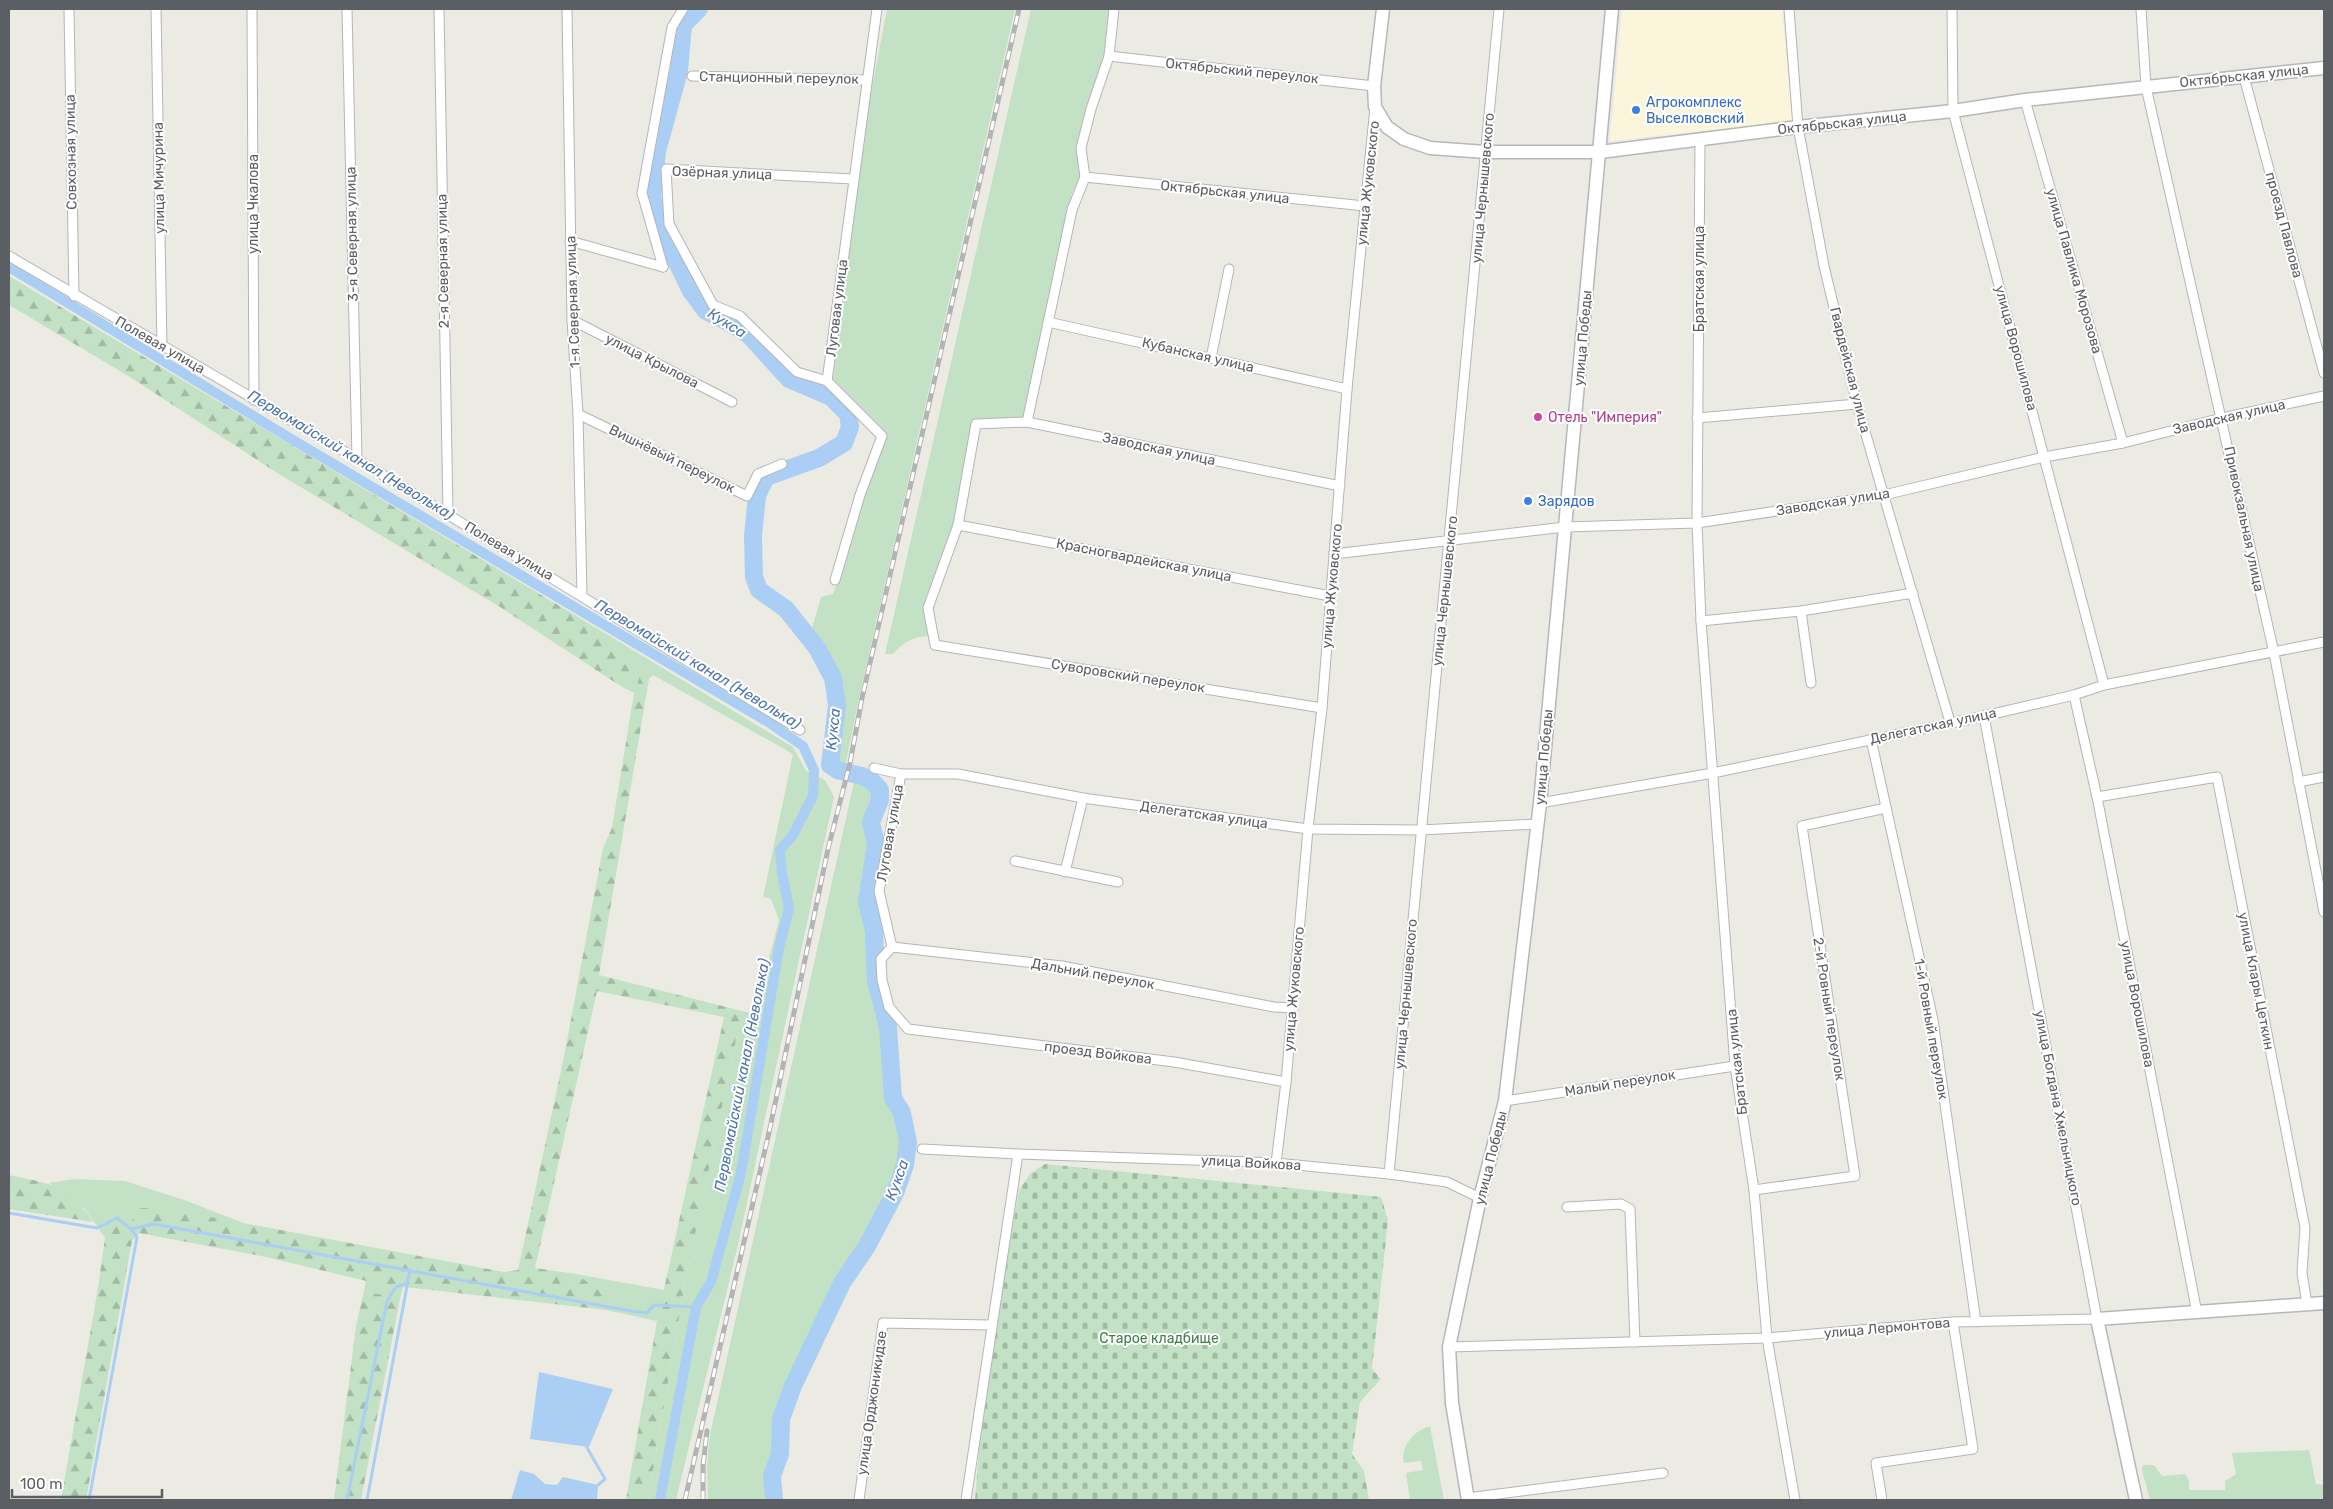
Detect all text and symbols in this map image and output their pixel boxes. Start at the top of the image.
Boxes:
street label: Октябрьский переулок [1165,55,1320,88]
street label: Октябрьская улица [2179,61,2309,91]
street label: Станционный переулок [699,68,860,88]
street label: Совхозная улица [61,94,81,210]
place label: Агрокомплекс Выселковский [1646,94,1744,127]
marker: Агрокомплекс Выселковский [1630,104,1642,116]
street label: Октябрьская улица [1777,108,1907,138]
street label: улица Чернышевского [1468,112,1498,264]
street label: улица Жуковского [1353,120,1383,246]
street label: улица Мичурина [150,122,168,234]
street label: улица Чкалова [245,154,262,254]
street label: Озёрная улица [672,163,772,183]
street label: 3-я Северная улица [342,166,362,302]
street label: проезд Павлова [2262,170,2306,280]
street label: Октябрьская улица [1160,177,1290,207]
street label: улица Павлика Морозова [2042,187,2106,355]
street label: 2-я Северная улица [433,194,453,328]
street label: Братская улица [1691,226,1708,332]
street label: 1-я Северная улица [562,235,584,369]
street label: Луговая улица [823,258,851,358]
street label: улица Ворошилова [1991,284,2041,412]
street label: улица Победы [1570,289,1596,387]
water label: Кукса [704,304,750,342]
street label: Гвардейская улица [1826,305,1874,435]
street label: Полевая улица [112,312,208,378]
street label: улица Крылова [602,330,702,392]
street label: Кубанская улица [1140,334,1256,376]
water label: Первомайский канал (Неволька) [245,386,457,524]
street label: Заводская улица [2171,396,2287,438]
place label: Отель "Империя" [1548,409,1662,426]
marker: Отель "Империя" [1532,411,1544,423]
street label: Вишнёвый переулок [606,421,738,497]
street label: Заводская улица [1101,429,1217,469]
street label: Привокзальная улица [2220,445,2268,593]
street label: Заводская улица [1775,485,1891,519]
place label: Зарядов [1538,493,1595,510]
marker: Зарядов [1522,495,1534,507]
street label: улица Чернышевского [1429,515,1461,667]
street label: Полевая улица [461,518,557,584]
street label: улица Жуковского [1318,523,1346,649]
street label: Красногвардейская улица [1055,535,1233,585]
water label: Первомайский канал (Неволька) [592,595,804,733]
street label: Суворовский переулок [1050,655,1207,697]
street label: Делегатская улица [1868,704,1998,748]
water label: Кукса [822,707,844,751]
street label: улица Победы [1531,708,1557,806]
street label: Луговая улица [873,783,907,883]
street label: Делегатская улица [1139,798,1269,832]
street label: улица Клары Цеткин [2234,911,2278,1051]
street label: улица Чернышевского [1391,918,1421,1070]
street label: улица Жуковского [1280,926,1308,1052]
street label: 2-й Ровный переулок [1809,936,1849,1082]
street label: улица Ворошилова [2116,939,2158,1069]
street label: Дальний переулок [1030,955,1156,993]
water label: Первомайский канал (Неволька) [711,957,773,1193]
street label: 1-й Ровный переулок [1910,957,1952,1101]
street label: Братская улица [1723,1008,1751,1116]
street label: улица Богдана Хмельницкого [2031,1009,2085,1207]
street label: проезд Войкова [1043,1038,1153,1068]
street label: Малый переулок [1563,1066,1677,1100]
street label: улица Победы [1471,1109,1511,1207]
street label: улица Войкова [1200,1152,1302,1174]
water label: Кукса [881,1157,913,1203]
street label: улица Лермонтова [1823,1314,1951,1342]
street label: улица Орджоникидзе [853,1330,891,1476]
park label: Старое кладбище [1099,1330,1219,1347]
scale bar [12,1466,162,1498]
text: 100 m [20,1475,62,1493]

